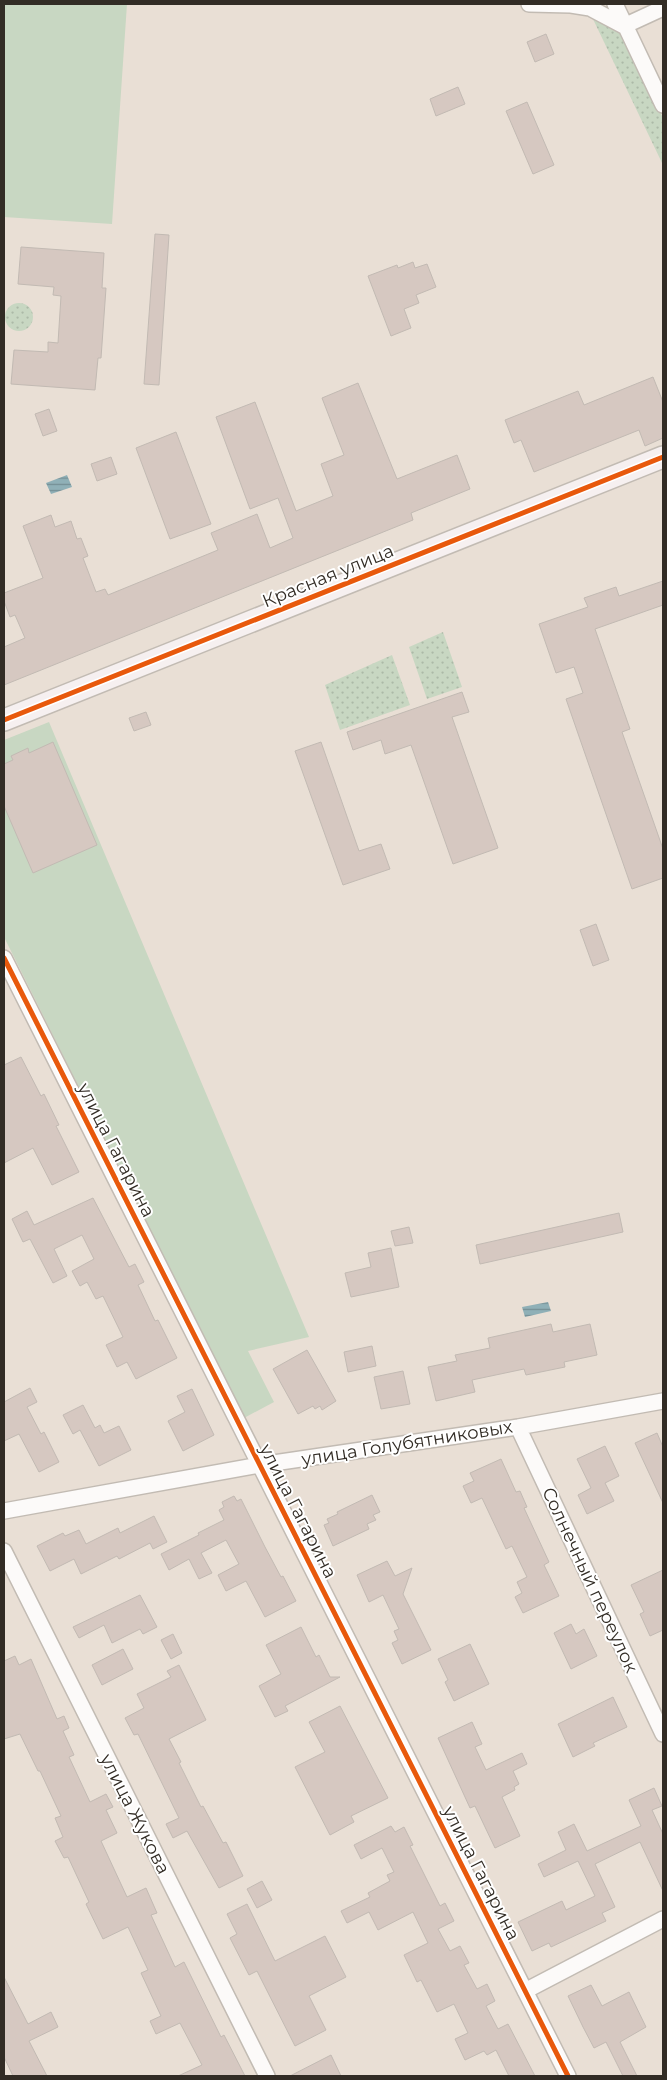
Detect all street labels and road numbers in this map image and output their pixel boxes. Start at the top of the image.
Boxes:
street label: Красная улица [259,540,397,612]
street label: улица Гагарина [72,1078,159,1221]
street label: улица Голубятниковых [299,1415,515,1471]
street label: улица Гагарина [254,1439,341,1582]
street label: Солнечный переулок [537,1484,643,1677]
street label: улица Жукова [95,1749,175,1878]
street label: улица Гагарина [437,1801,524,1944]

